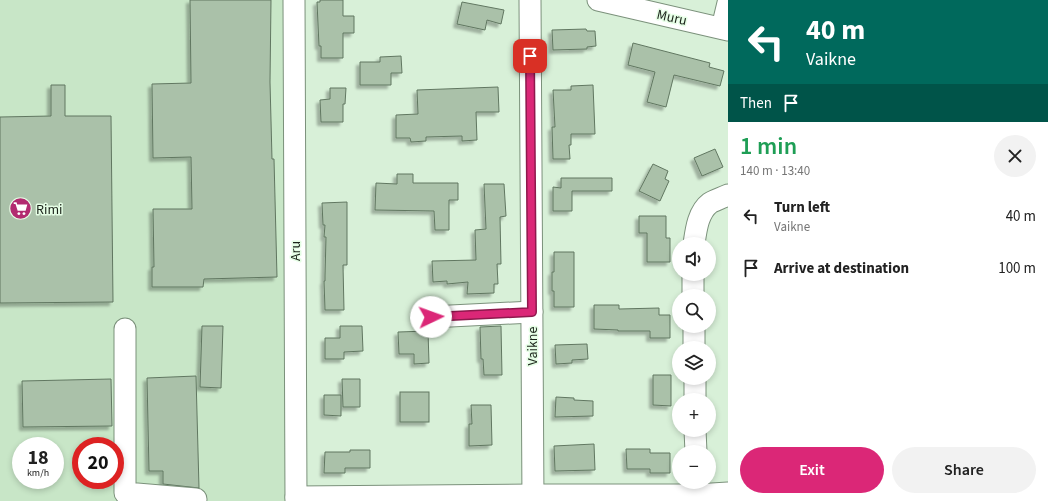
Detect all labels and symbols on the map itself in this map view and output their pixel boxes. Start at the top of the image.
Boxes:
street label: Muru [655,5,689,31]
pin [513,39,547,73]
supermarket icon: Rimi [7,196,33,222]
place label: Rimi [36,200,62,220]
street label: Aru [286,241,306,261]
position arrow [410,296,452,338]
street label: Vaikne [523,326,543,365]
speed limit sign: 20 [72,437,124,489]

